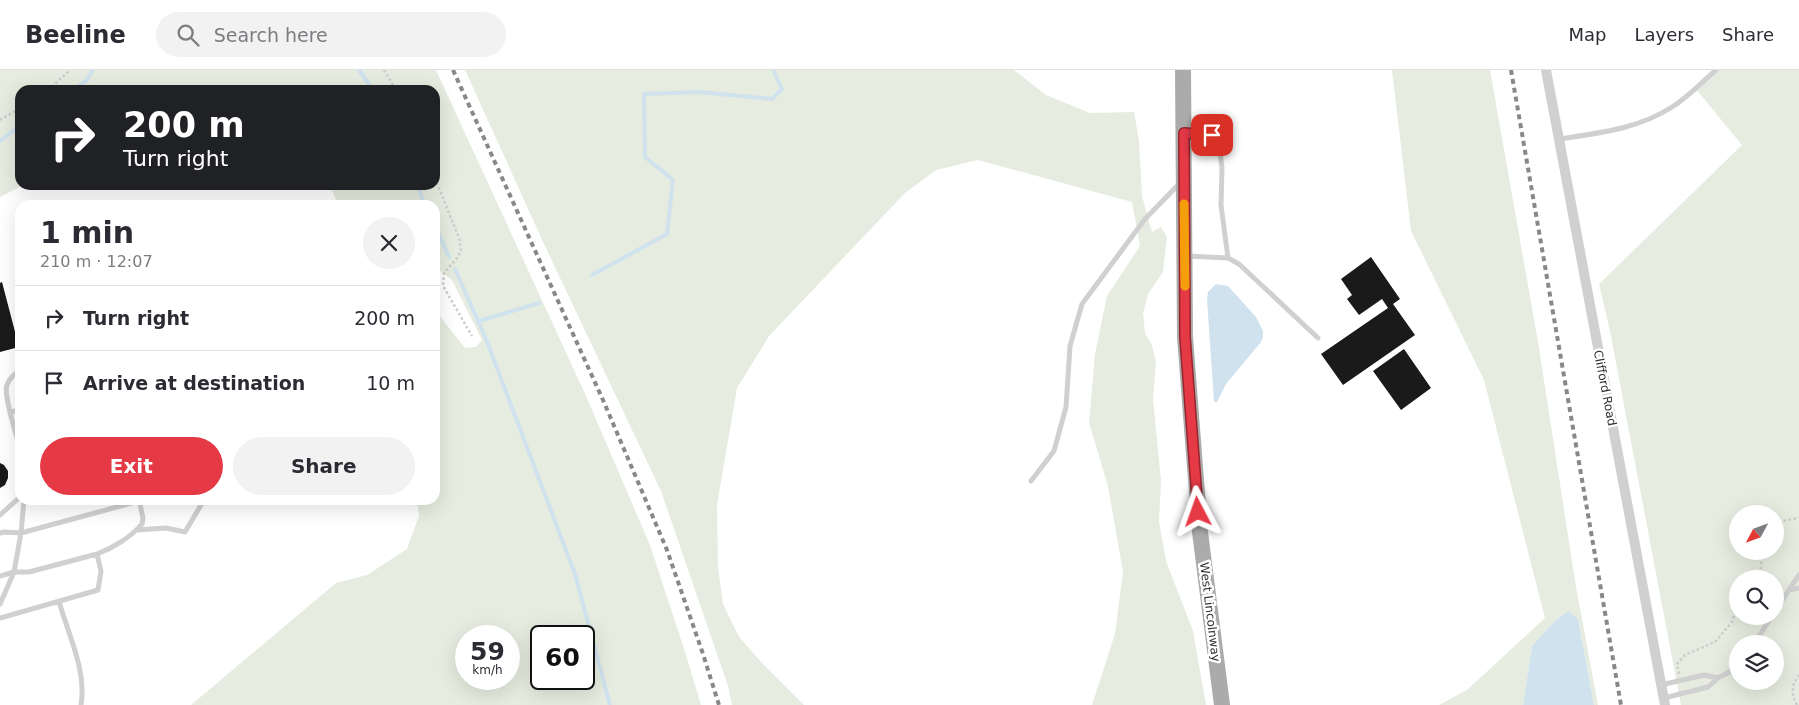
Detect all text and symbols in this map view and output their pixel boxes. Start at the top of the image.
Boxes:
search box [156,12,506,57]
text: Beeline [25,21,126,49]
icon: search [174,21,202,49]
text: Search here [214,24,328,46]
text: Map [1568,24,1606,45]
text: Layers [1634,24,1694,45]
text: Share [1722,24,1774,45]
icon: right [40,105,105,170]
text: 200 m [123,105,245,145]
pin [1191,114,1233,156]
icon: arrive [1198,121,1226,149]
text: Turn right [123,146,228,171]
text: 1 min [40,215,134,250]
button: close [363,217,415,269]
text: 210 m · 12:07 [40,252,153,271]
icon: right [40,304,68,332]
text: Turn right [83,307,189,329]
text: 200 m [354,307,415,329]
street label: Clifford Road [1591,349,1619,427]
icon: arrive [40,369,68,397]
text: Arrive at destination [83,372,305,394]
text: 10 m [366,372,415,394]
button: Exit [40,437,223,495]
button: Share [233,437,415,495]
position arrow [1171,485,1223,537]
north arrow [1729,505,1784,560]
map controls [1729,505,1784,690]
street label: West Lincolnway [1197,561,1223,663]
button: search [1729,570,1784,625]
speed limit sign: 60 [530,625,595,690]
button: layers [1729,635,1784,690]
text: 59 [470,637,505,666]
text: km/h [472,663,503,677]

